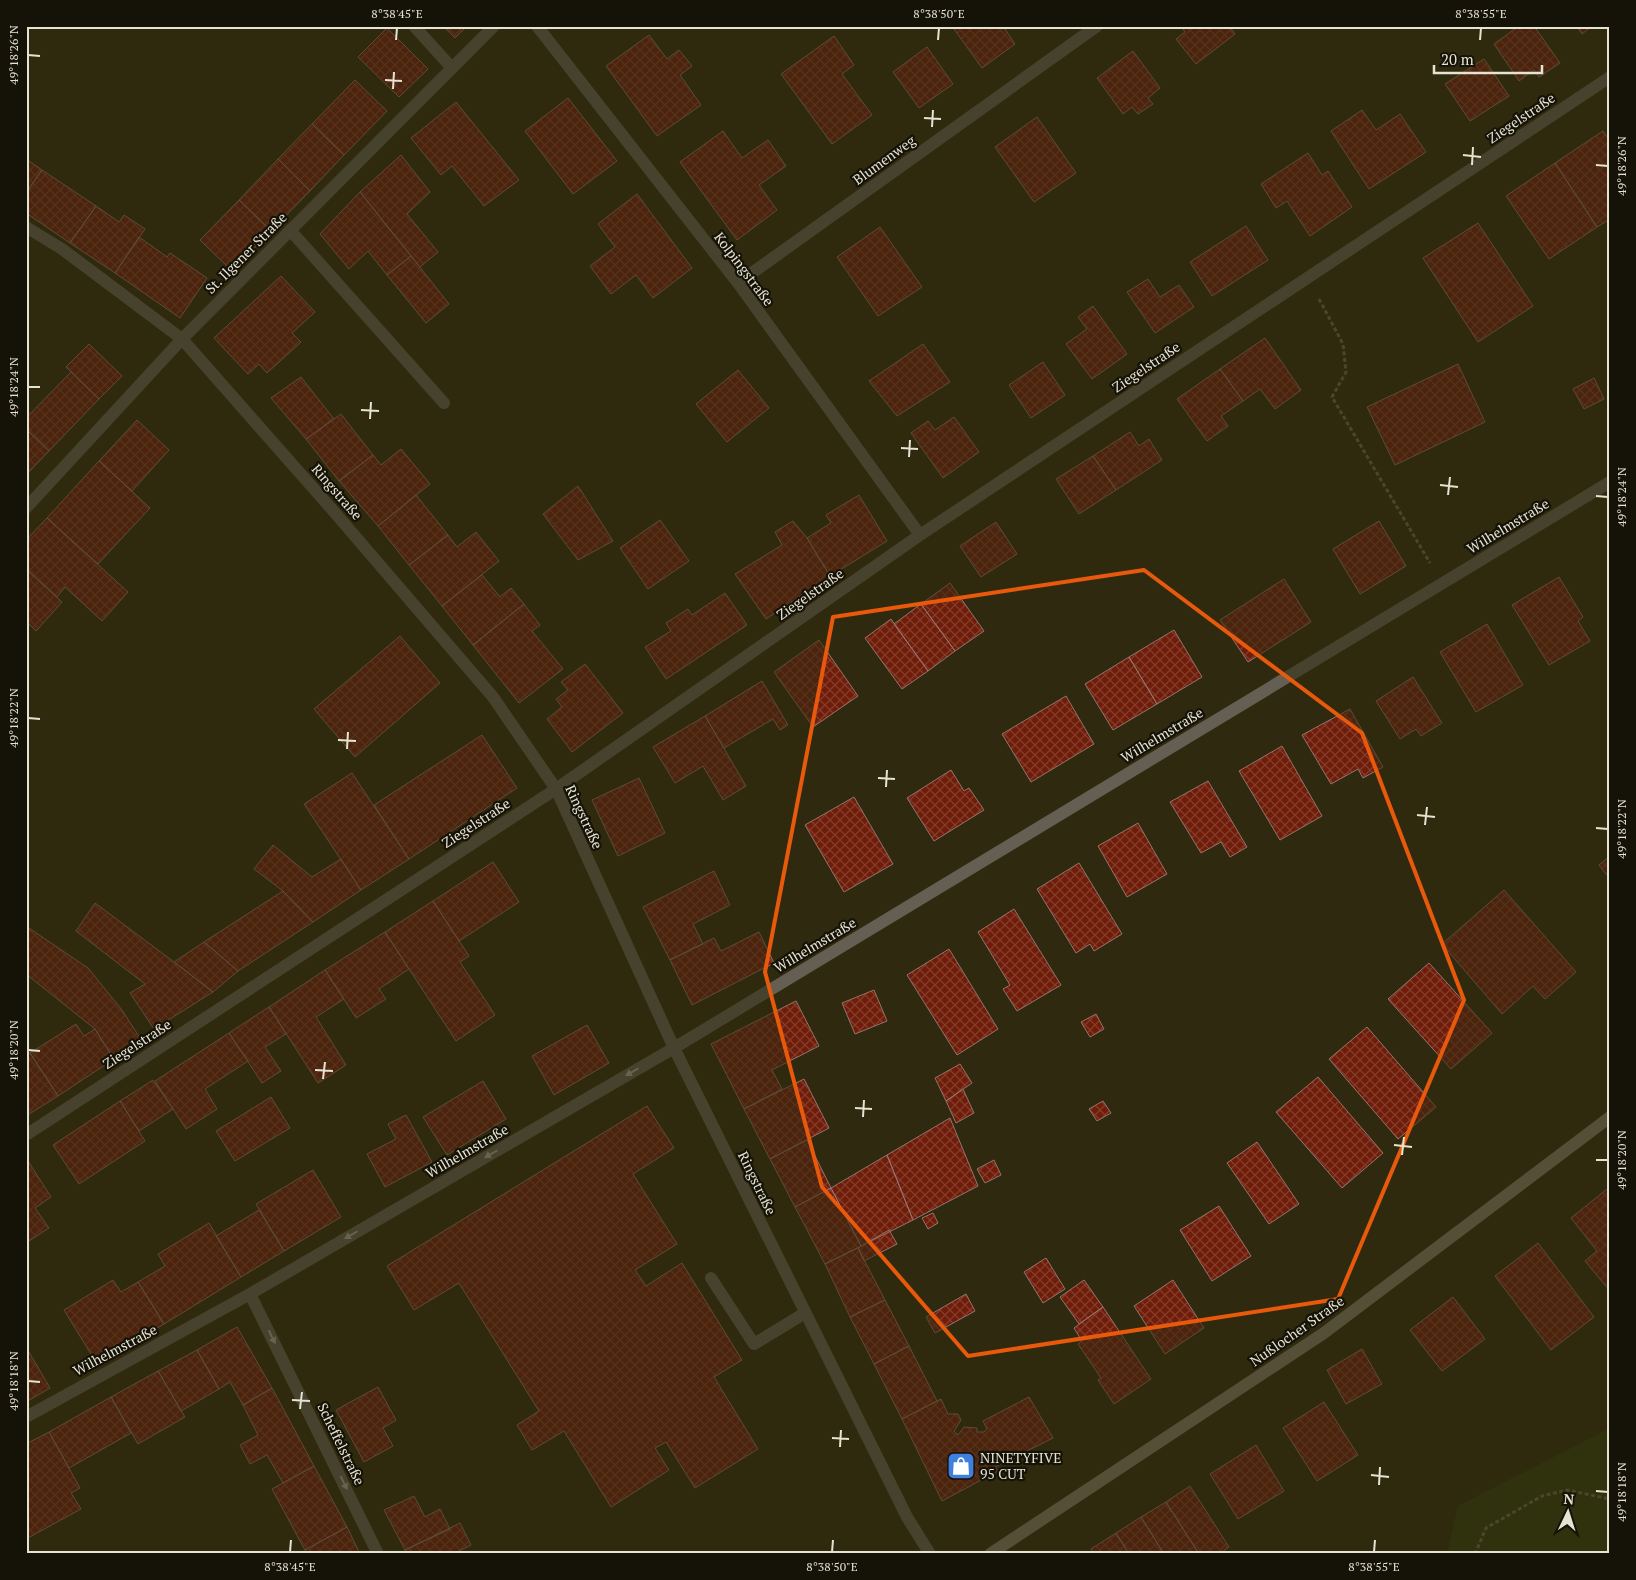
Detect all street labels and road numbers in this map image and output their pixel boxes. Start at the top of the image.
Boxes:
street label: Ziegelstraße [1483,88,1558,147]
street label: Blumenweg [849,130,919,189]
street label: St. Ilgener Straße [201,208,291,298]
street label: Kolpingstraße [710,228,778,309]
street label: Ziegelstraße [1108,337,1183,396]
street label: Ringstraße [308,460,367,524]
street label: Wilhelmstraße [1463,494,1552,558]
street label: Ziegelstraße [772,563,847,624]
street label: Wilhelmstraße [1117,703,1206,767]
street label: Ringstraße [561,782,608,852]
street label: Ziegelstraße [438,793,514,852]
street label: Wilhelmstraße [770,913,859,977]
street label: Ziegelstraße [99,1014,175,1073]
street label: Wilhelmstraße [422,1119,512,1182]
street label: Ringstraße [734,1148,781,1218]
street label: Nußlocher Straße [1246,1291,1348,1370]
street label: Wilhelmstraße [69,1319,160,1380]
street label: Scheffelstraße [313,1399,370,1488]

